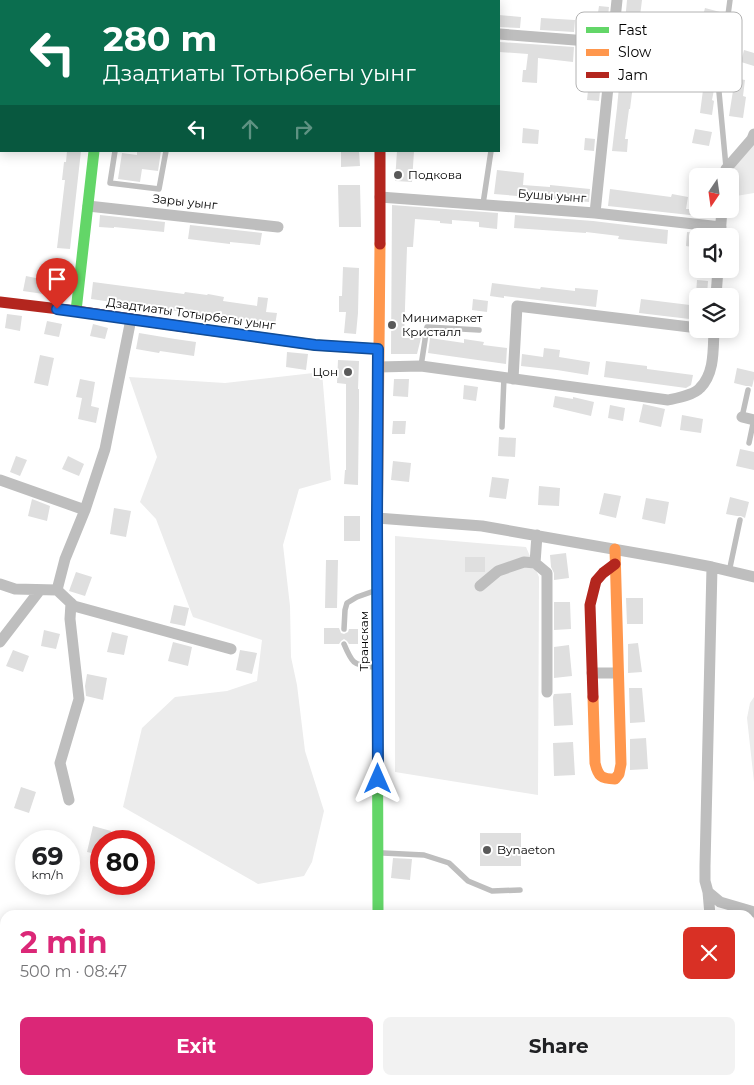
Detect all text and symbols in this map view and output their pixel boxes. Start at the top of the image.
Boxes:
legend [576,12,742,92]
text: 280 m [103,17,217,60]
icon: left [20,20,85,85]
text: Fast [618,21,648,39]
text: Slow [618,43,652,61]
text: Дзадтиаты Тотырбегы уынг [103,60,416,87]
text: Jam [617,66,648,84]
icon: left [183,115,211,143]
icon: ahead [236,115,264,143]
icon: right [289,115,317,143]
place label: Подкова [408,167,462,182]
north arrow [689,168,739,218]
map controls [689,168,739,338]
marker: Подкова [392,169,404,181]
street label: Бушы уынг [517,186,587,205]
street label: Зары уынг [152,191,219,212]
button: sound [689,228,739,278]
pin [36,258,78,309]
icon: arrive [43,265,71,293]
button: layers [689,288,739,338]
street label: Дзадтиаты Тотырбегы уынг [106,294,277,333]
place label: Минимаркет Кристалл [402,310,483,339]
marker: Минимаркет Кристалл [386,319,398,331]
place label: Цон [313,364,338,379]
marker: Цон [342,366,354,378]
street label: Транскам [356,611,371,671]
position arrow [351,752,403,804]
speed limit sign: 80 [90,830,155,895]
text: 69 [32,841,63,871]
place label: Bynaeton [497,842,555,857]
marker: Bynaeton [481,844,493,856]
text: km/h [31,867,64,882]
text: 2 min [20,924,107,961]
button: close [683,927,735,979]
text: 500 m · 08:47 [20,962,127,981]
button: Exit [20,1017,373,1075]
button: Share [383,1017,735,1075]

